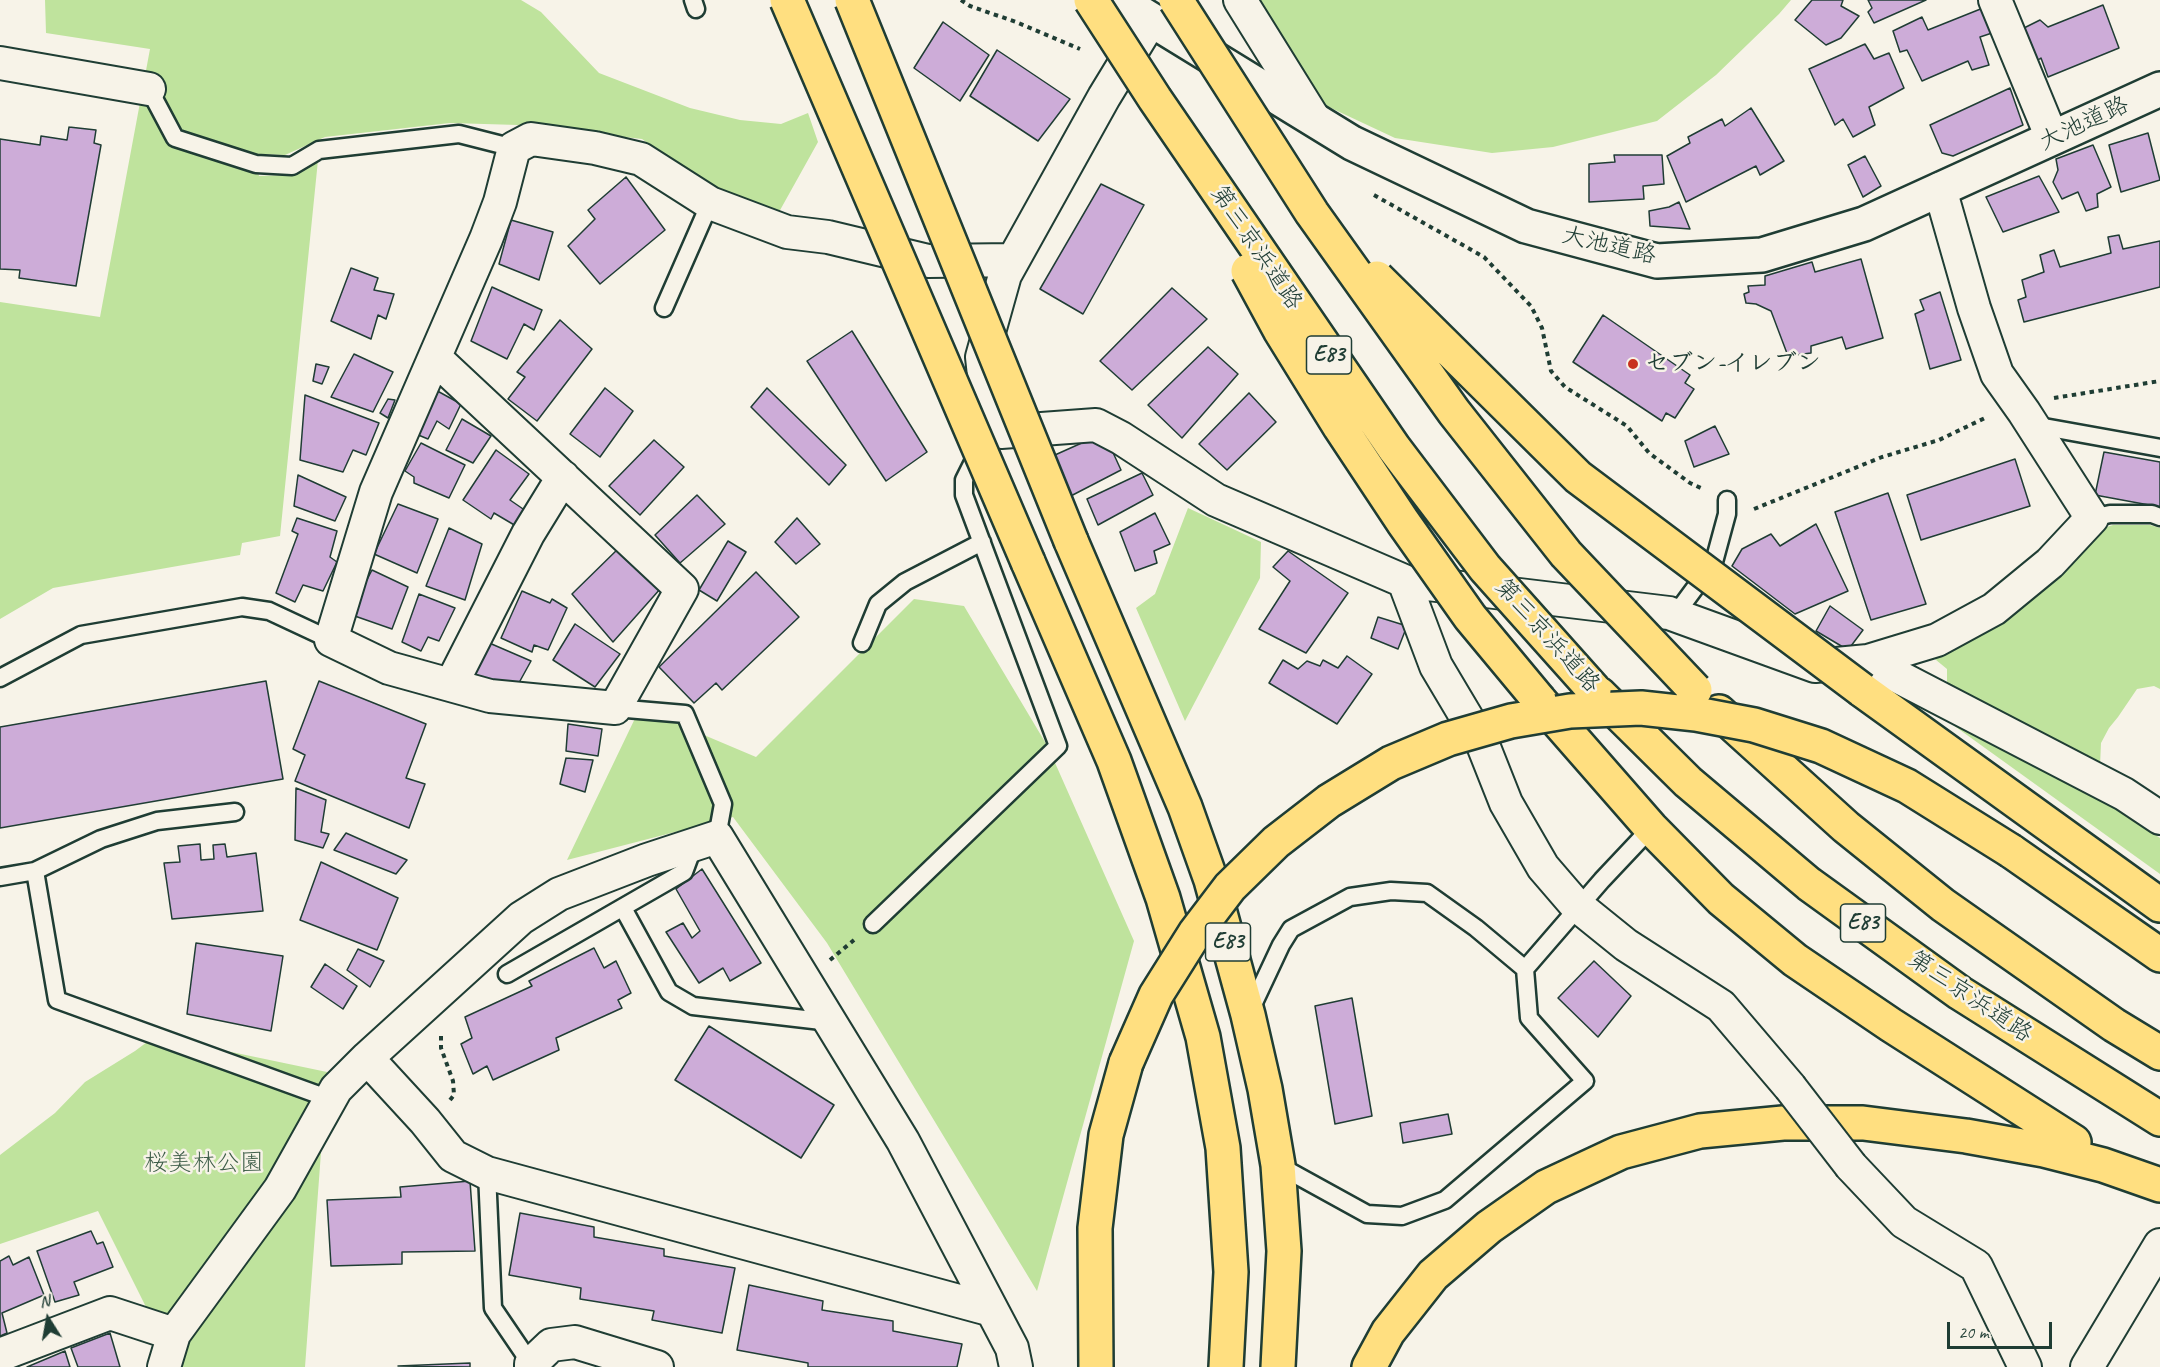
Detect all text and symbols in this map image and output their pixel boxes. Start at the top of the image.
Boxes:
street label: 大池道路 [2034,91,2134,157]
street label: 第三京浜道路 [1204,180,1308,316]
street label: 大池道路 [1559,221,1659,271]
road number: E83 [1306,336,1352,374]
place label: セブン-イレブン [1645,350,1821,378]
marker: セブン-イレブン [1626,357,1640,371]
street label: 第三京浜道路 [1488,573,1606,699]
road number: E83 [1840,904,1886,942]
road number: E83 [1206,923,1250,961]
street label: 第三京浜道路 [1902,945,2038,1049]
park label: 桜美林公園 [144,1150,264,1178]
north arrow [18,1289,78,1349]
text: N [38,1291,51,1312]
scale bar [1950,1310,2055,1348]
text: 20 m [1958,1321,1989,1343]

